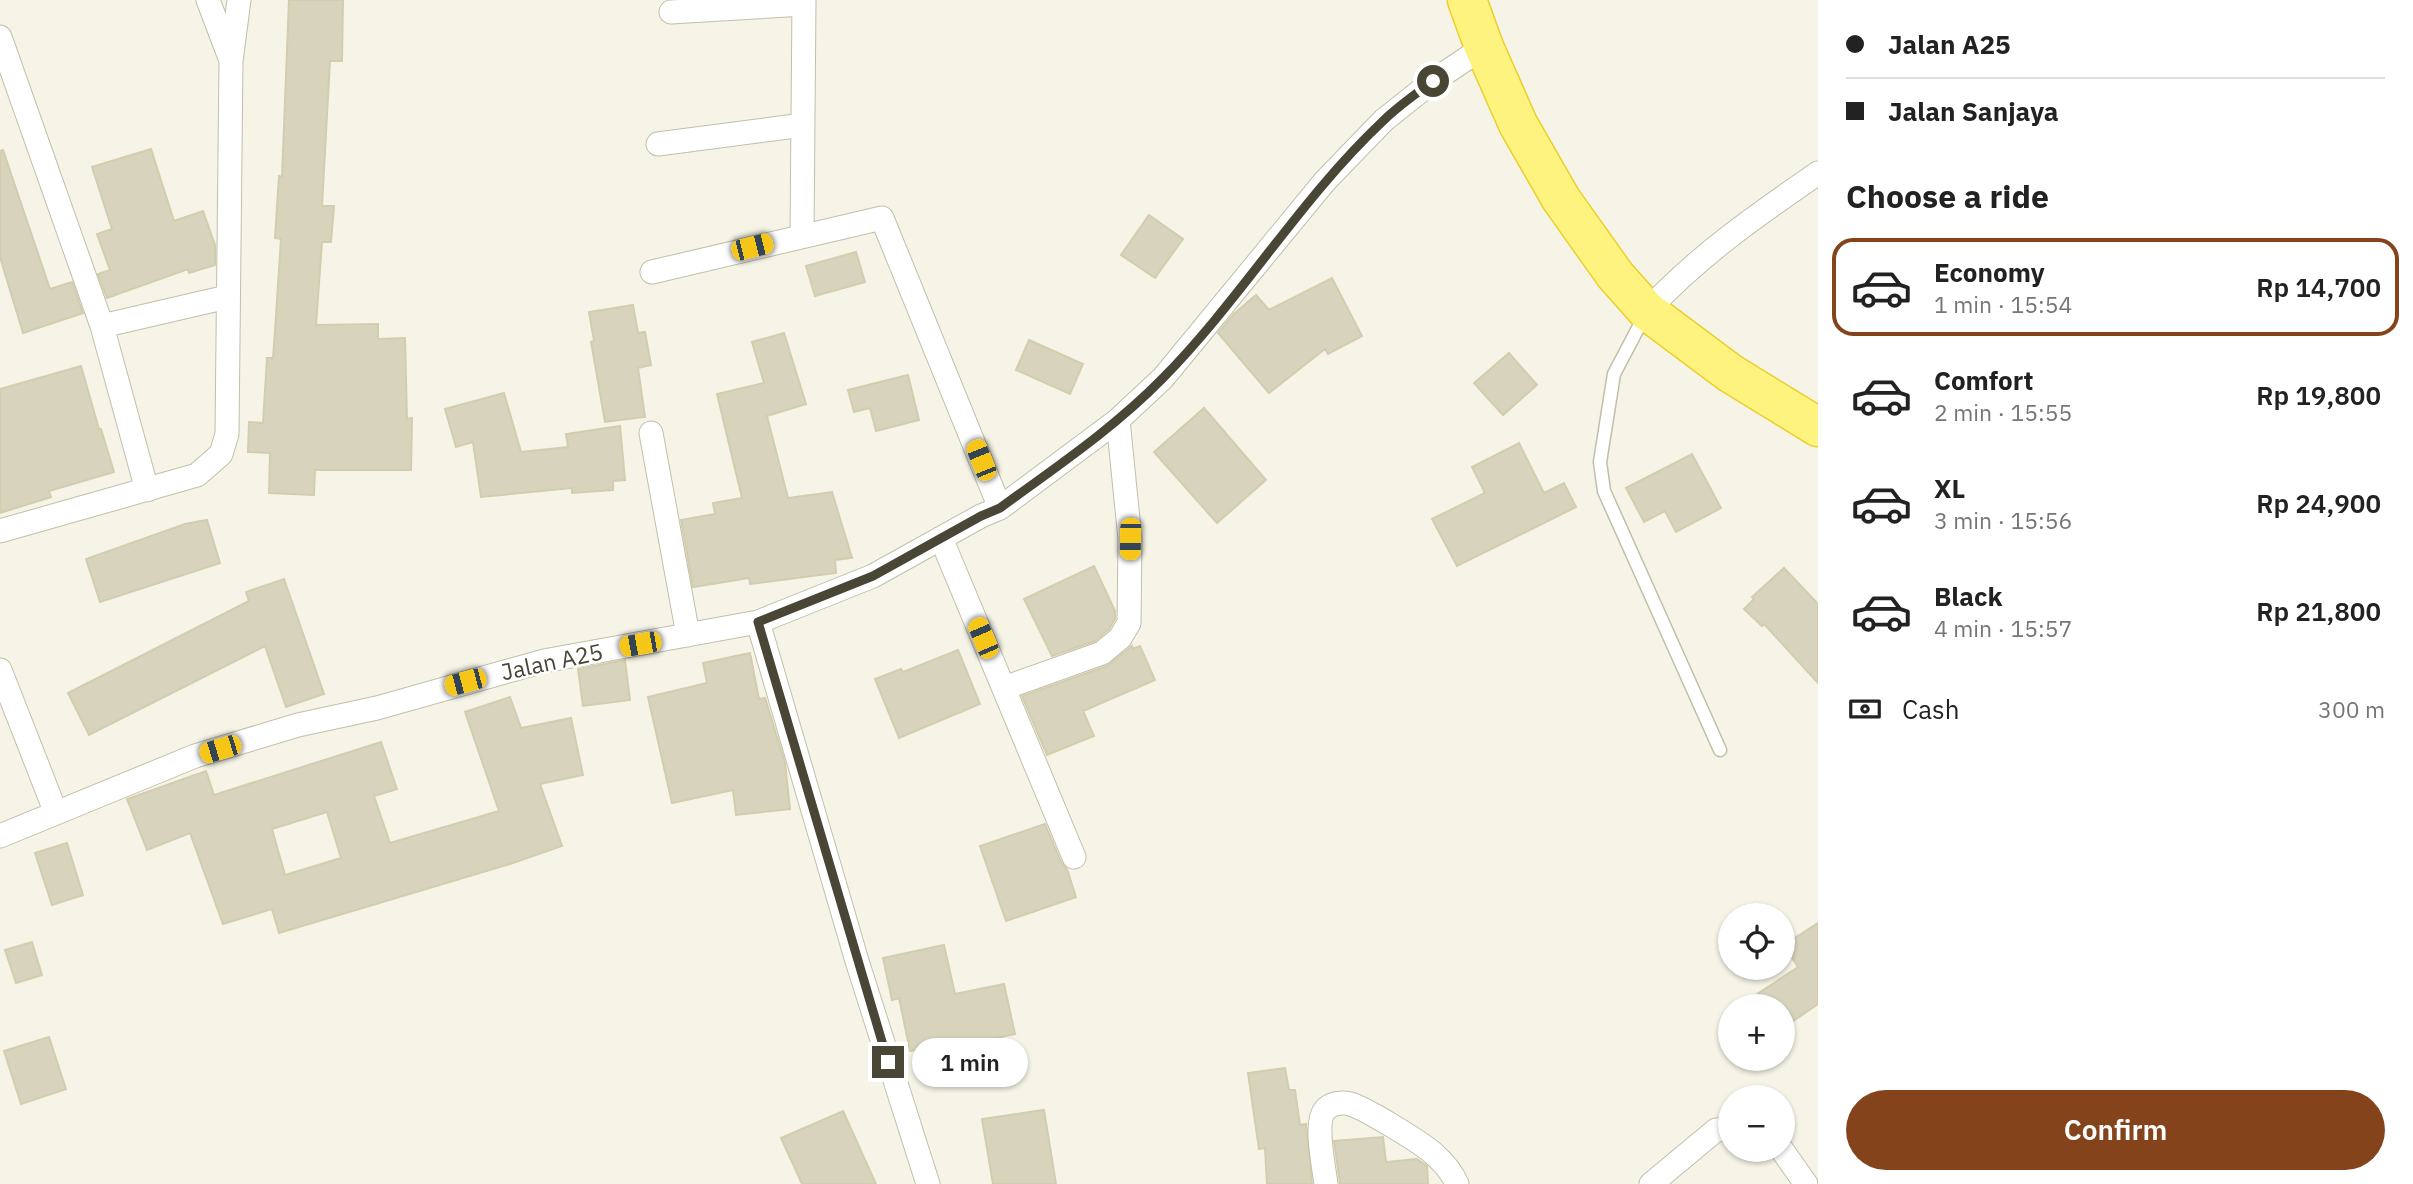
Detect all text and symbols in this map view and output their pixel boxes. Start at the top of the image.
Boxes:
text: Jalan A25 [1888,27,2011,61]
route start [1417,65,1449,97]
text: Jalan Sanjaya [1888,94,2058,128]
text: Choose a ride [1846,175,2049,217]
car [730,232,775,262]
text: Economy [1934,255,2045,289]
icon: car [1850,256,1913,319]
text: Rp 14,700 [2256,270,2381,304]
text: 1 min · 15:54 [1934,289,2072,319]
text: Comfort [1934,363,2033,397]
icon: car [1850,364,1913,427]
text: Rp 19,800 [2256,378,2381,412]
text: 2 min · 15:55 [1934,397,2072,427]
car [964,437,999,483]
text: XL [1934,471,1965,505]
icon: car [1850,472,1913,535]
text: Rp 24,900 [2256,486,2381,520]
text: 3 min · 15:56 [1934,505,2072,535]
car [1120,518,1141,560]
text: Black [1934,579,2002,613]
icon: car [1850,580,1913,643]
text: Rp 21,800 [2256,594,2381,628]
text: 4 min · 15:57 [1934,613,2072,643]
car [966,615,1001,661]
car [618,630,663,658]
street label: Jalan A25 [498,636,605,686]
car [442,666,489,698]
icon: cash [1846,690,1884,728]
text: Cash [1902,692,1959,726]
text: 300 m [2318,694,2385,724]
car [197,733,244,765]
map controls [1718,903,1795,1162]
button: locate [1718,903,1795,980]
button: + [1718,994,1795,1071]
callout: 1 min [912,1038,1028,1086]
route end [872,1046,904,1078]
text: 1 min [940,1047,1000,1077]
button: − [1718,1085,1795,1162]
button: Confirm [1846,1090,2385,1170]

